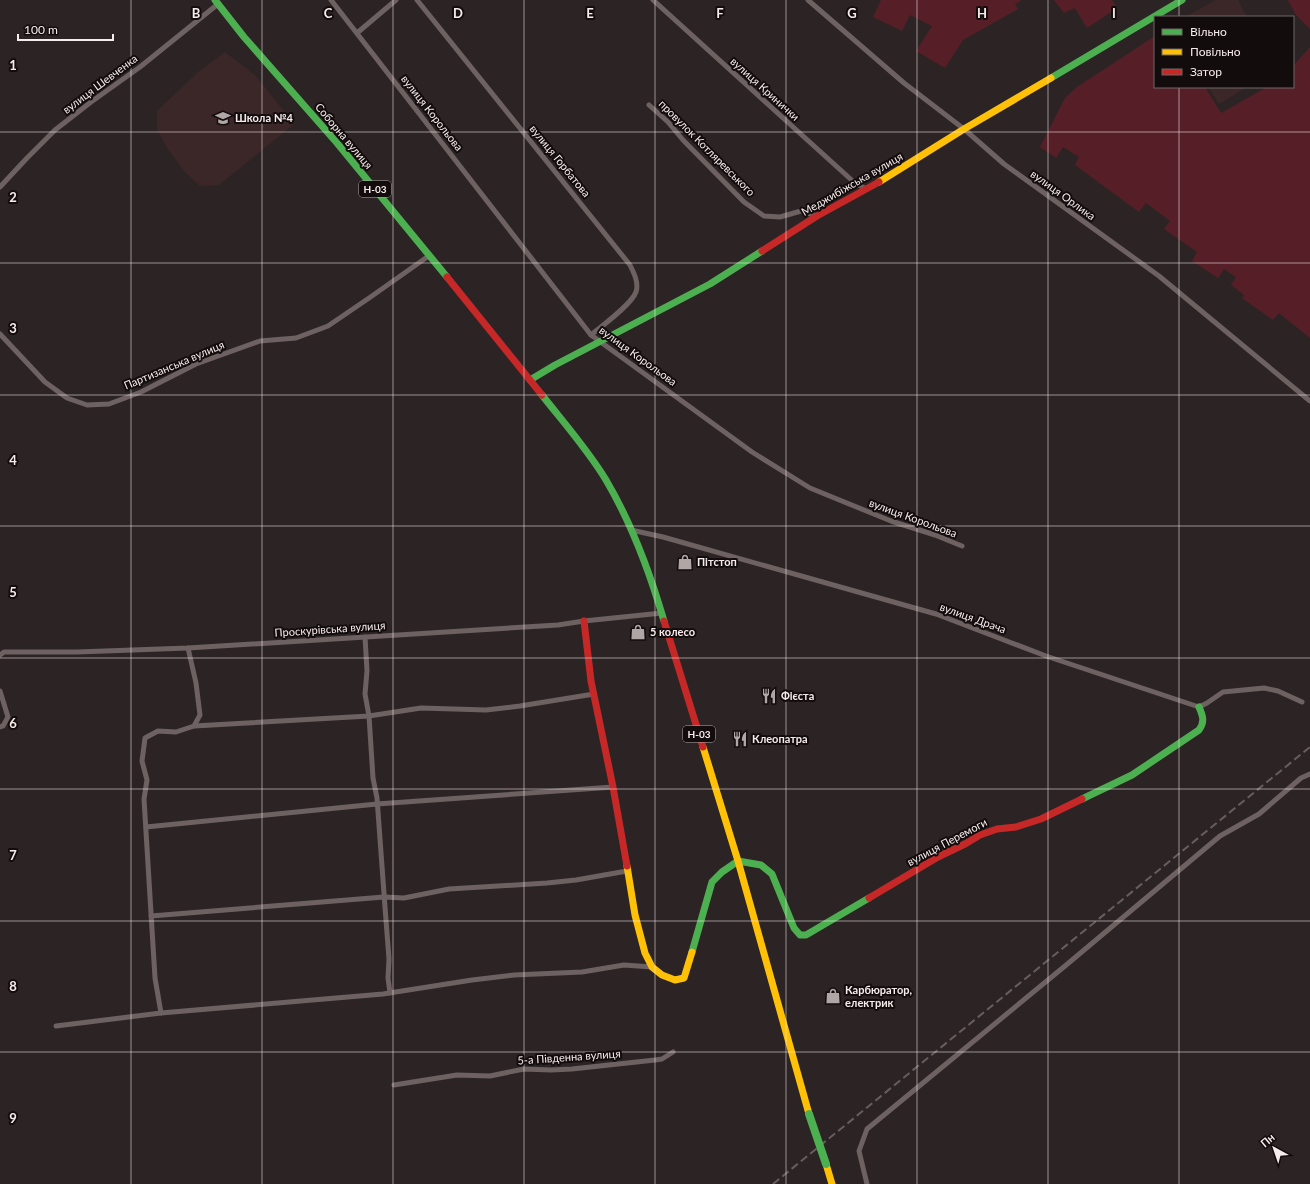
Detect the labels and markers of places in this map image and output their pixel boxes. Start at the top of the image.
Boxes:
school or university icon: Школа №4 [214,109,232,127]
place label: Школа №4 [235,111,294,124]
shop icon: Пітстоп [676,553,694,571]
place label: Пітстоп [697,555,737,568]
shop icon: 5 колесо [629,623,647,641]
place label: 5 колесо [650,625,695,638]
restaurant icon: Фієста [760,687,778,705]
place label: Фієста [781,689,814,702]
restaurant icon: Клеопатра [731,730,749,748]
place label: Клеопатра [752,732,808,745]
place label: Карбюратор, електрик [845,983,912,1009]
shop icon: Карбюратор, електрик [824,987,842,1005]

